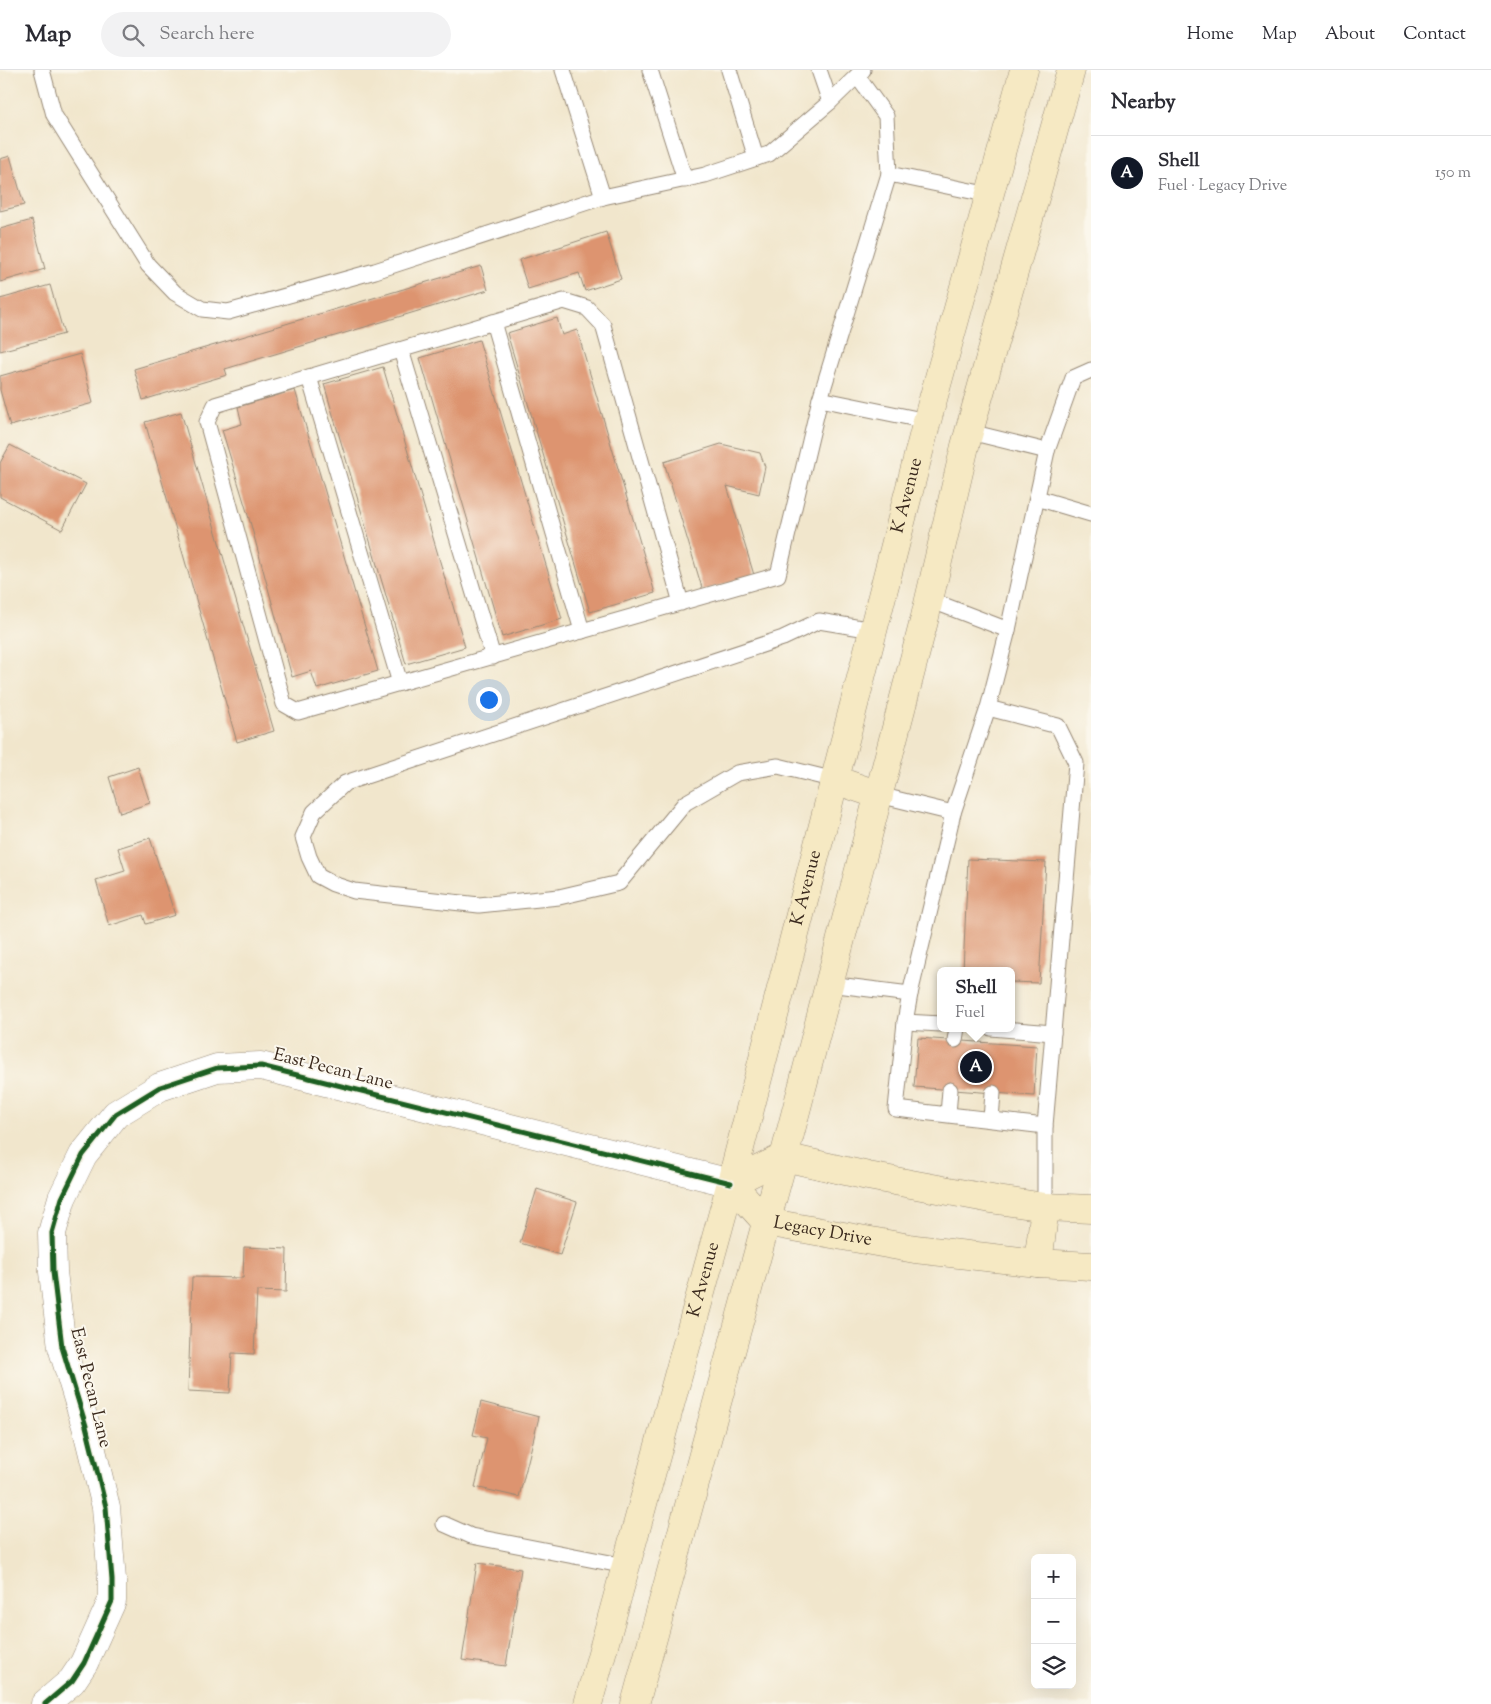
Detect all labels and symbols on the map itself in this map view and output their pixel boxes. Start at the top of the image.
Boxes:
street label: K Avenue [886,455,930,536]
your location [476,687,502,713]
street label: K Avenue [785,847,829,928]
street label: East Pecan Lane [270,1043,396,1097]
pin: A [960,1048,992,1086]
street label: Legacy Drive [771,1211,874,1254]
street label: K Avenue [682,1239,727,1320]
street label: East Pecan Lane [63,1325,117,1451]

